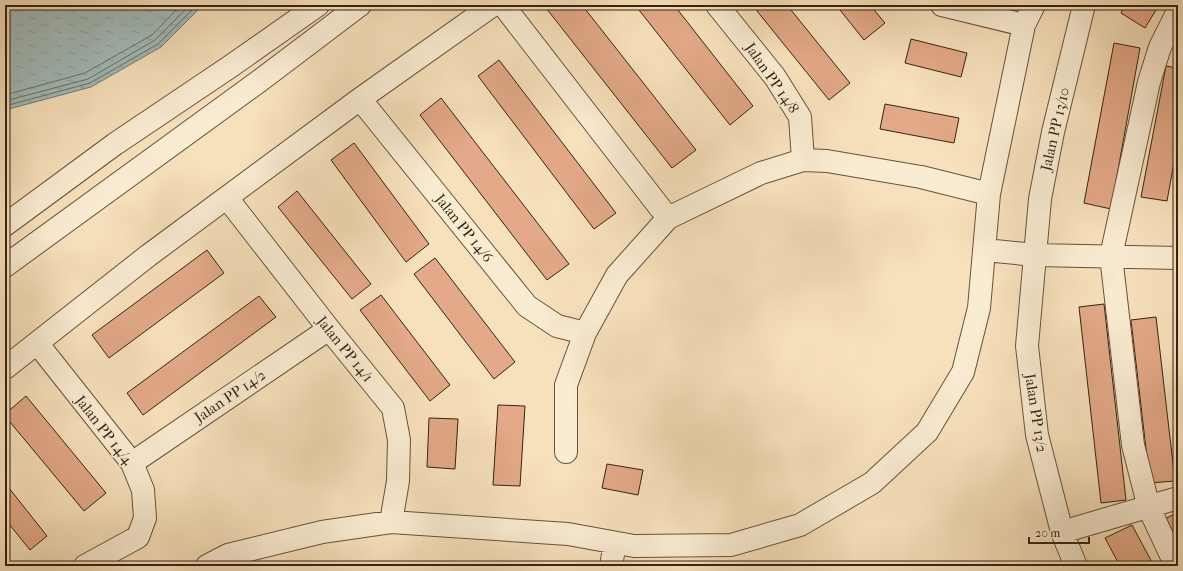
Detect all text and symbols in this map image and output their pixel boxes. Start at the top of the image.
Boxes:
street label: Jalan PP 14/8 [741,38,803,117]
street label: Jalan PP 13/10 [1036,85,1073,174]
street label: Jalan PP 14/6 [430,189,498,266]
street label: Jalan PP 14/1 [312,312,377,386]
street label: Jalan PP 14/2 [190,365,269,427]
street label: Jalan PP 13/2 [1021,371,1051,454]
street label: Jalan PP 14/4 [71,391,137,469]
scale bar [1029,519,1089,545]
text: 20 m [1035,526,1060,540]

